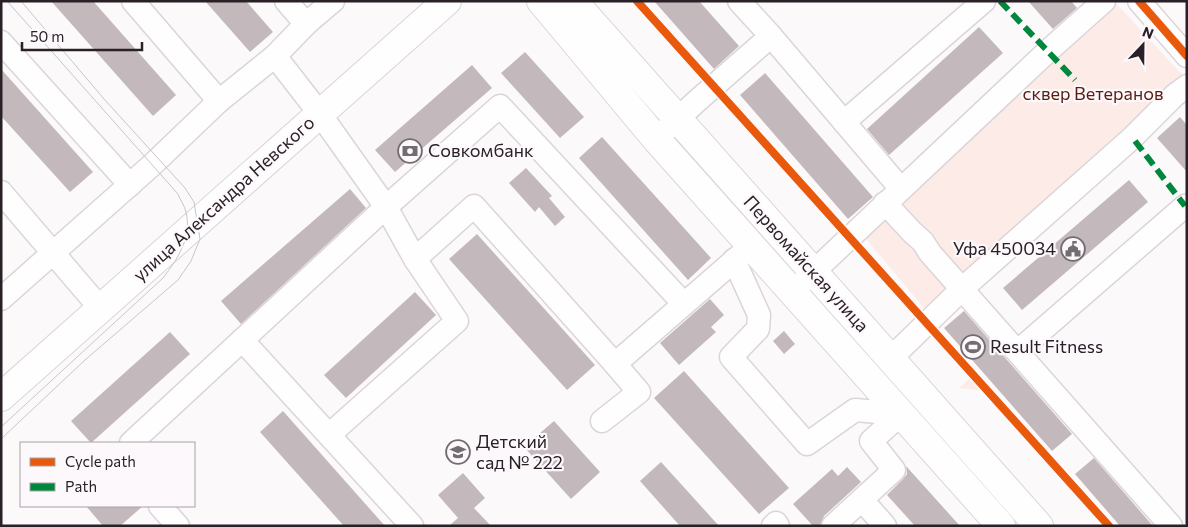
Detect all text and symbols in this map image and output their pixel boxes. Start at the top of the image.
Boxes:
scale bar [22,20,142,52]
north arrow [1118,20,1168,70]
text: N [1140,23,1156,42]
text: 50 m [30,27,64,45]
park label: сквер Ветеранов [1023,82,1163,104]
street label: улица Александра Невского [128,111,319,286]
bank icon: Совкомбанк [397,138,423,164]
place label: Совкомбанк [428,139,534,161]
street label: Первомайская улица [740,190,874,336]
public building icon: Уфа 450034 [1060,236,1086,262]
place label: Уфа 450034 [953,237,1056,259]
sports icon: Result Fitness [960,334,986,360]
place label: Result Fitness [990,335,1103,357]
place label: Детский сад № 222 [476,430,563,473]
school or university icon: Детский сад № 222 [445,439,471,465]
legend [20,442,195,507]
text: Cycle path [65,452,136,470]
text: Path [65,477,97,495]

